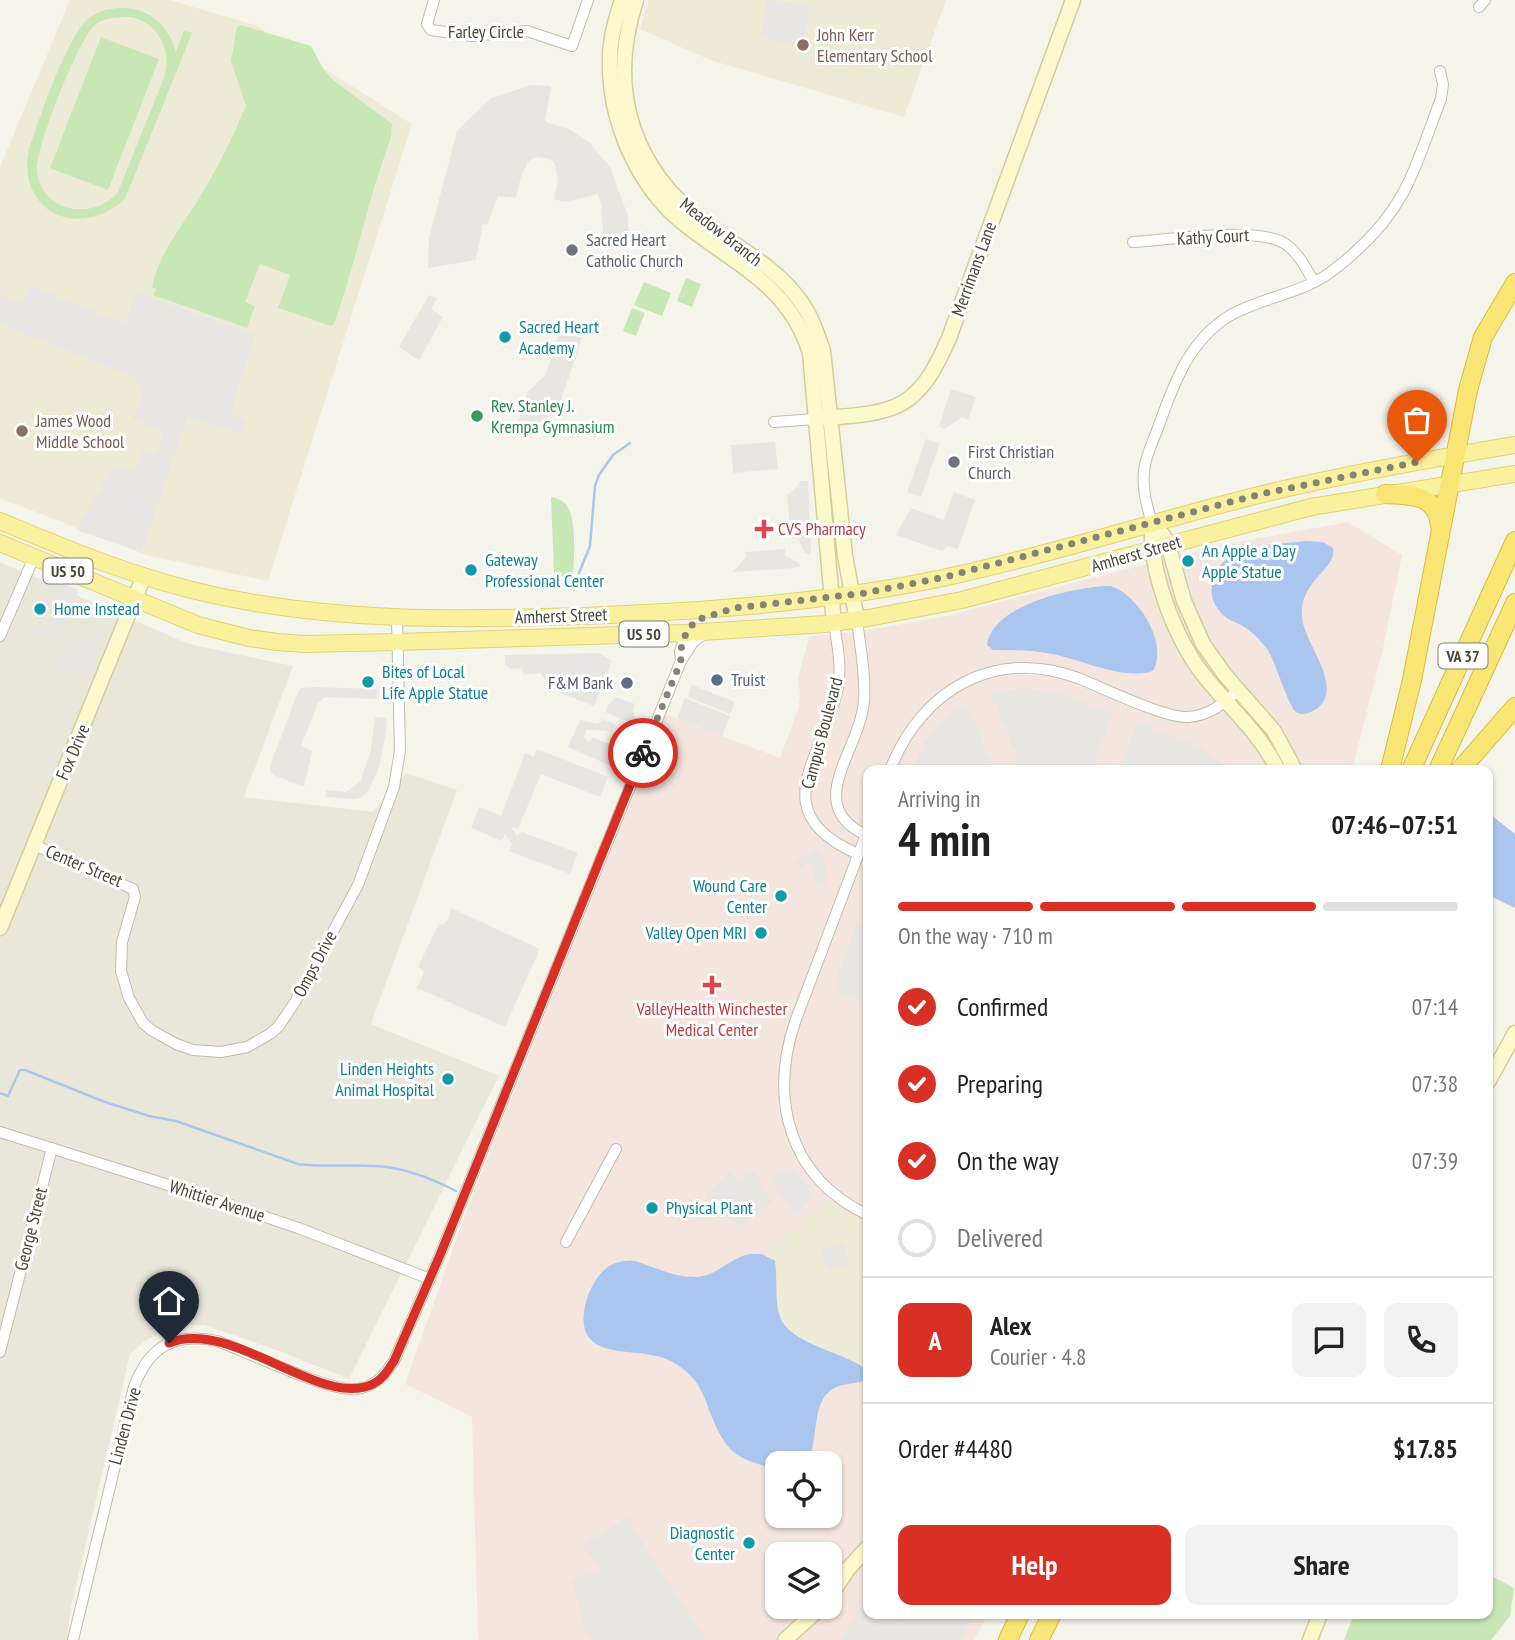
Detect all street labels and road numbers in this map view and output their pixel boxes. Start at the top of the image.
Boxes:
street label: Farley Circle [448,20,524,43]
street label: Meadow Branch [675,192,767,271]
street label: Merrimans Lane [946,218,1001,319]
street label: Kathy Court [1176,223,1250,250]
street label: Amherst Street [1088,530,1184,577]
road number: US 50 [43,558,92,584]
street label: Amherst Street [514,602,608,629]
road number: US 50 [620,622,668,646]
road number: VA 37 [1438,643,1488,668]
street label: Campus Boulevard [796,674,847,791]
street label: Fox Drive [51,720,95,783]
street label: Center Street [42,839,126,892]
street label: Omps Drive [287,927,342,1001]
street label: Whittier Avenue [167,1174,268,1227]
street label: George Street [9,1185,52,1273]
street label: Linden Drive [103,1385,146,1467]

